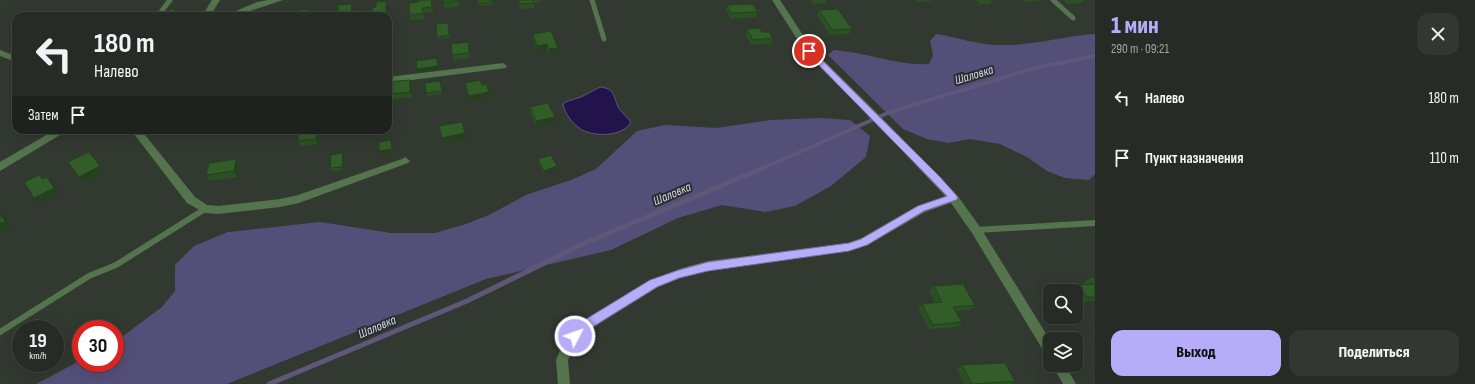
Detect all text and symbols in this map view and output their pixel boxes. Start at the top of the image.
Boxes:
text: 1 мин [1111,11,1159,40]
button: close [1417,13,1459,55]
text: 180 m [94,27,154,60]
icon: left [28,28,80,80]
pin [792,34,826,68]
icon: arrive [798,40,820,62]
text: 290 m · 09:21 [1111,41,1169,57]
text: Налево [94,61,139,82]
water label: Шаловка [953,61,996,88]
icon: left [1111,87,1133,109]
text: Налево [1145,89,1185,108]
text: 180 m [1428,89,1459,108]
icon: arrive [67,104,89,126]
text: Затем [28,106,59,125]
icon: arrive [1111,147,1133,169]
text: Пункт назначения [1145,149,1243,168]
text: 110 m [1430,149,1459,168]
water label: Шаловка [651,179,694,209]
map controls [1043,284,1083,372]
button: search [1043,284,1083,324]
water label: Шаловка [356,312,399,342]
position arrow [554,315,596,357]
speed limit sign: 30 [72,320,124,372]
text: 19 [29,329,47,353]
button: Выход [1111,330,1281,376]
button: Поделиться [1289,330,1459,376]
button: layers [1043,332,1083,372]
text: km/h [29,350,47,362]

